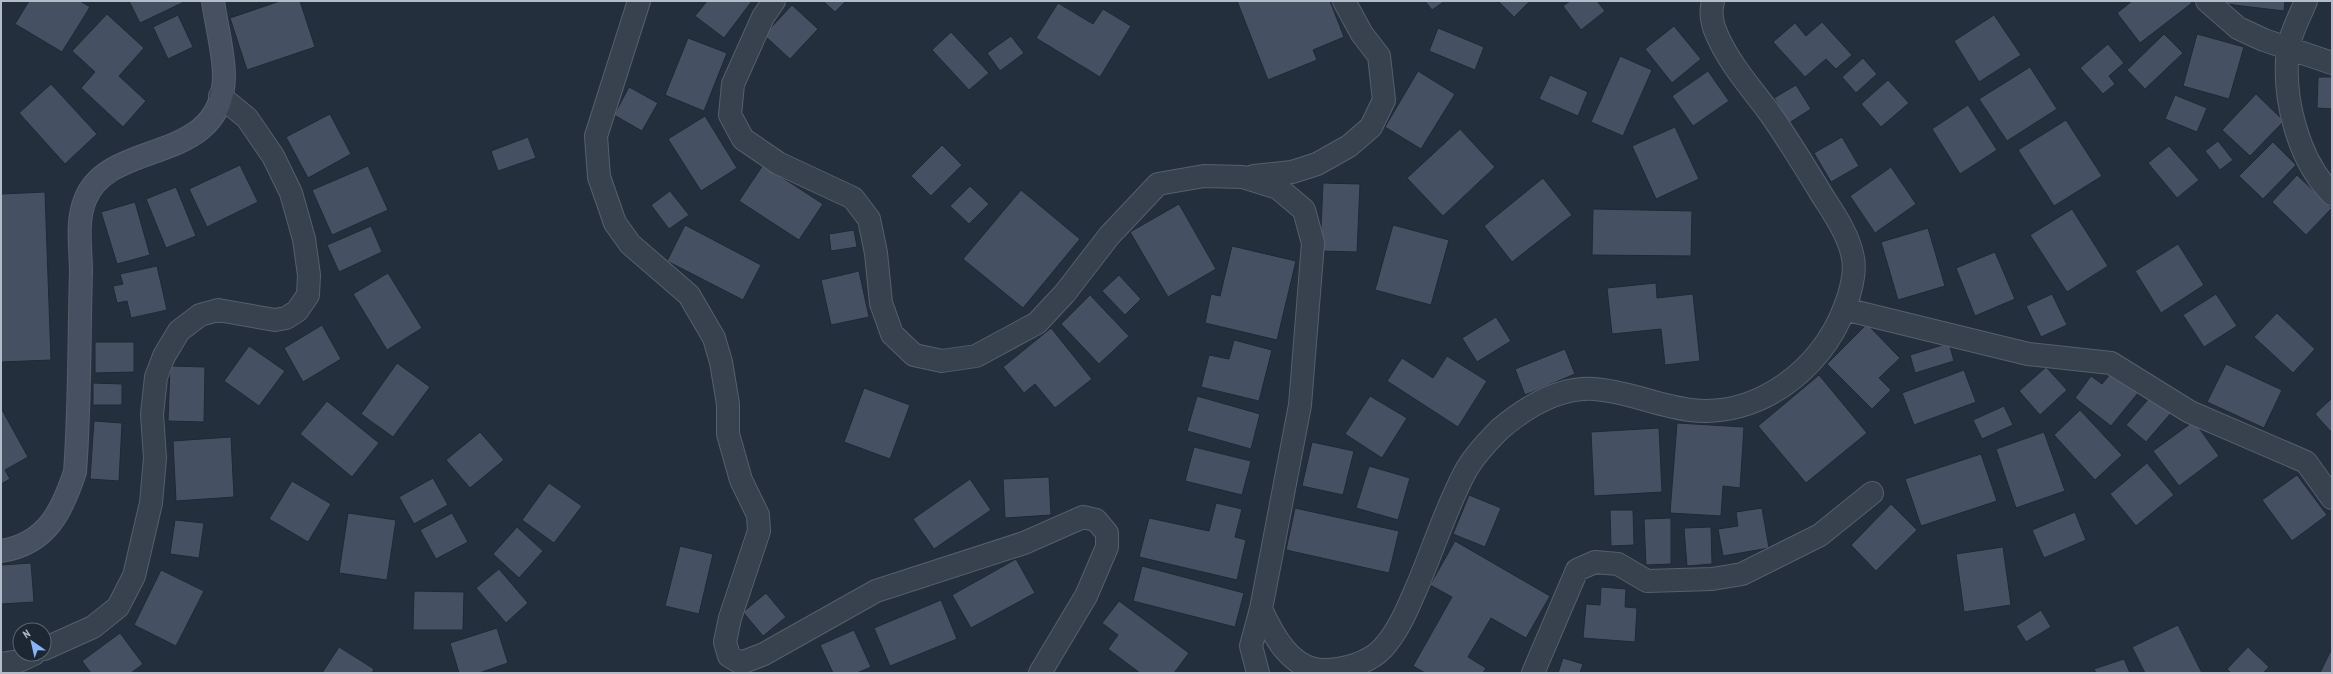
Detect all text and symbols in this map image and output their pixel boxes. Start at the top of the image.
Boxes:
north arrow [12,622,52,662]
text: N [20,626,33,641]

